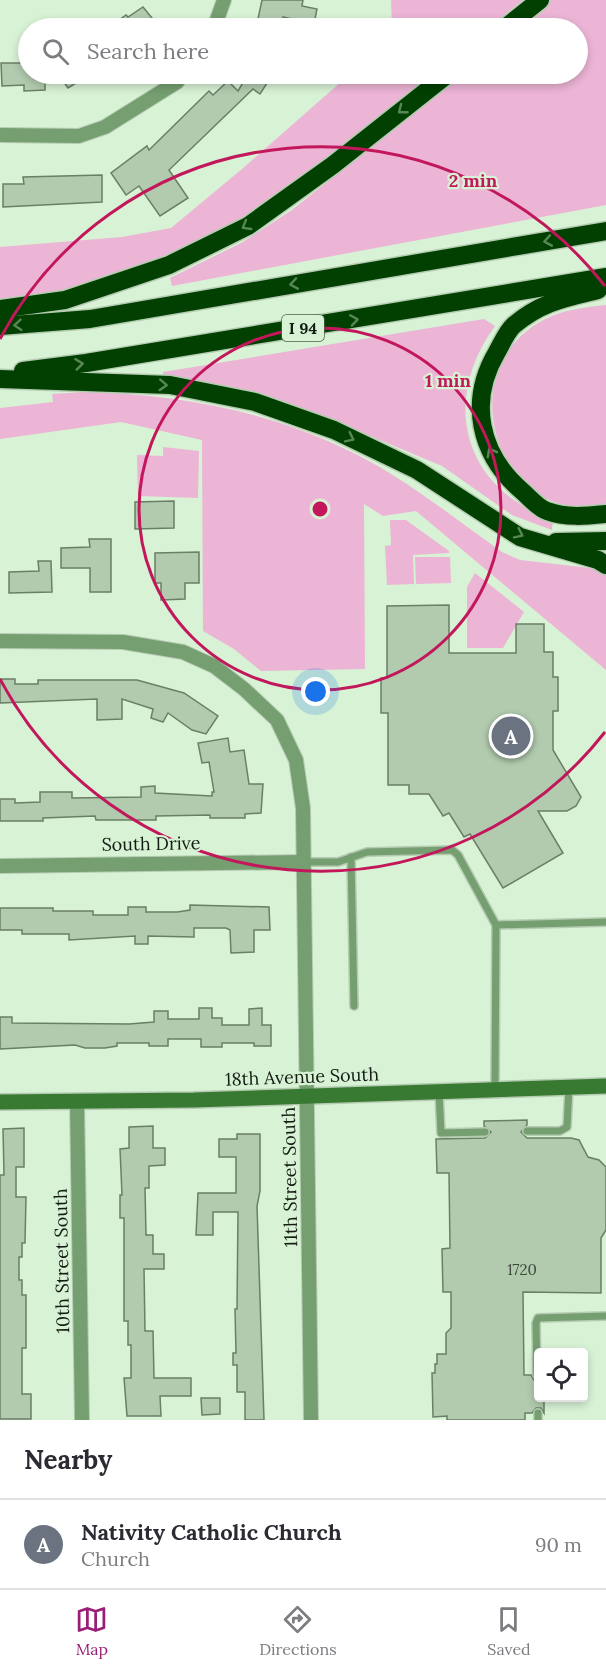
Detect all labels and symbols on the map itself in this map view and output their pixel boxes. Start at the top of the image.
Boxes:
one-way arrow [398,102,409,113]
text: 2 min [449,169,498,192]
one-way arrow [242,219,252,231]
one-way arrow [544,234,554,247]
one-way arrow [289,277,299,290]
one-way arrow [349,314,359,327]
road number: I 94 [282,315,324,341]
one-way arrow [14,318,23,331]
one-way arrow [74,359,83,371]
text: 1 min [425,369,471,392]
one-way arrow [159,378,168,391]
one-way arrow [344,431,354,442]
one-way arrow [487,448,498,458]
centre of rings [310,499,330,519]
one-way arrow [513,527,524,539]
your location [301,677,330,706]
pin: A [492,714,530,758]
street label: South Drive [101,831,201,856]
street label: 18th Avenue South [225,1062,380,1091]
street label: 11th Street South [277,1106,302,1247]
street label: 10th Street South [49,1188,74,1334]
house number: 1720 [507,1260,537,1279]

